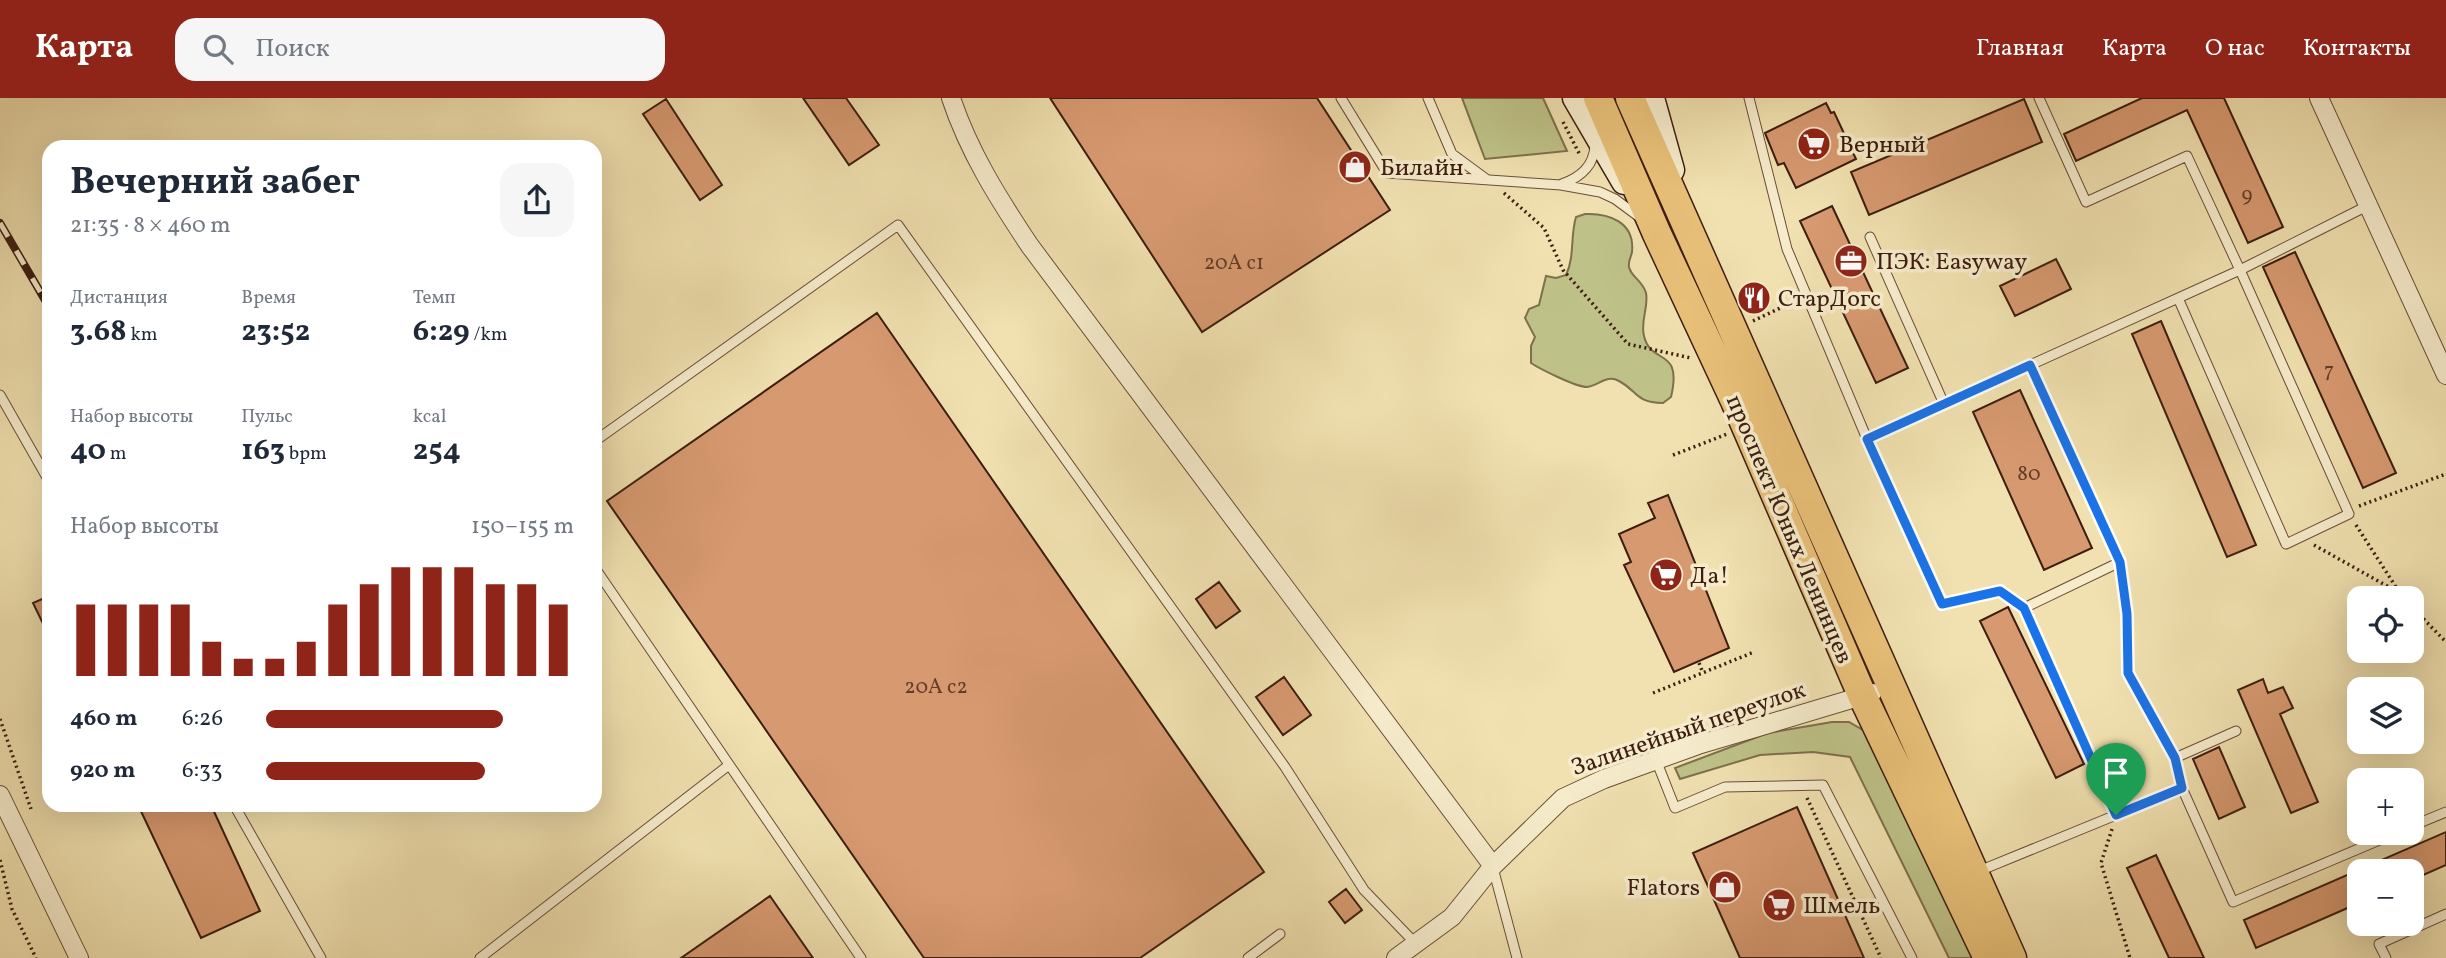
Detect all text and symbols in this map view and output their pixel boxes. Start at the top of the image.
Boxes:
search box [175,18,665,81]
text: Карта [35,26,133,72]
icon: search [199,30,237,68]
text: Поиск [255,31,330,67]
text: Главная [1976,32,2064,66]
text: Карта [2102,32,2167,66]
text: О нас [2205,32,2265,66]
text: Контакты [2303,32,2411,66]
supermarket icon: Верный [1795,125,1833,163]
place label: Верный [1839,129,1925,163]
shop icon: Билайн [1336,148,1374,186]
place label: Билайн [1380,152,1464,186]
text: Вечерний забег [70,157,360,210]
button: share [500,163,574,237]
house number: 9 [2242,181,2253,210]
text: 21:35 · 8 × 460 m [70,210,231,242]
office icon: ПЭК: Easyway [1832,242,1870,280]
place label: ПЭК: Easyway [1876,246,2027,280]
house number: 20А с1 [1204,249,1264,278]
restaurant icon: СтарДогс [1735,279,1773,317]
place label: СтарДогс [1778,283,1881,317]
text: Дистанция [70,285,168,311]
text: Время [241,285,296,311]
text: Темп [413,285,456,311]
text: 3.68 [70,311,127,353]
text: 23:52 [241,311,310,353]
text: 6:29 [413,311,470,353]
text: km [127,322,158,348]
text: /km [470,322,508,348]
house number: 7 [2324,357,2334,386]
street label: проспект Юных Ленинцев [1716,390,1860,670]
text: Набор высоты [70,404,193,430]
text: Пульс [241,404,293,430]
text: kcal [413,404,446,430]
text: 40 [70,430,106,472]
text: 163 [241,430,285,472]
text: 254 [413,430,461,472]
text: m [106,441,127,467]
text: bpm [285,441,327,467]
house number: 80 [2017,460,2041,489]
text: Набор высоты [70,511,219,543]
text: 150–155 m [471,511,574,543]
supermarket icon: Да! [1647,556,1685,594]
place label: Да! [1690,560,1729,594]
map controls [2347,586,2424,936]
button: locate [2347,586,2424,663]
house number: 20А с2 [904,673,968,702]
street label: Залинейный переулок [1567,674,1811,786]
button: layers [2347,677,2424,754]
text: 460 m [70,703,137,735]
text: 6:26 [182,703,223,735]
pin [2086,743,2146,815]
icon: arrive [2097,754,2135,792]
text: 920 m [70,755,136,787]
text: 6:33 [182,755,223,787]
button: + [2347,768,2424,845]
button: − [2347,859,2424,936]
shop icon: Flators [1706,868,1744,906]
place label: Flators [1626,872,1700,906]
supermarket icon: Шмель [1760,886,1798,924]
place label: Шмель [1803,890,1880,924]

